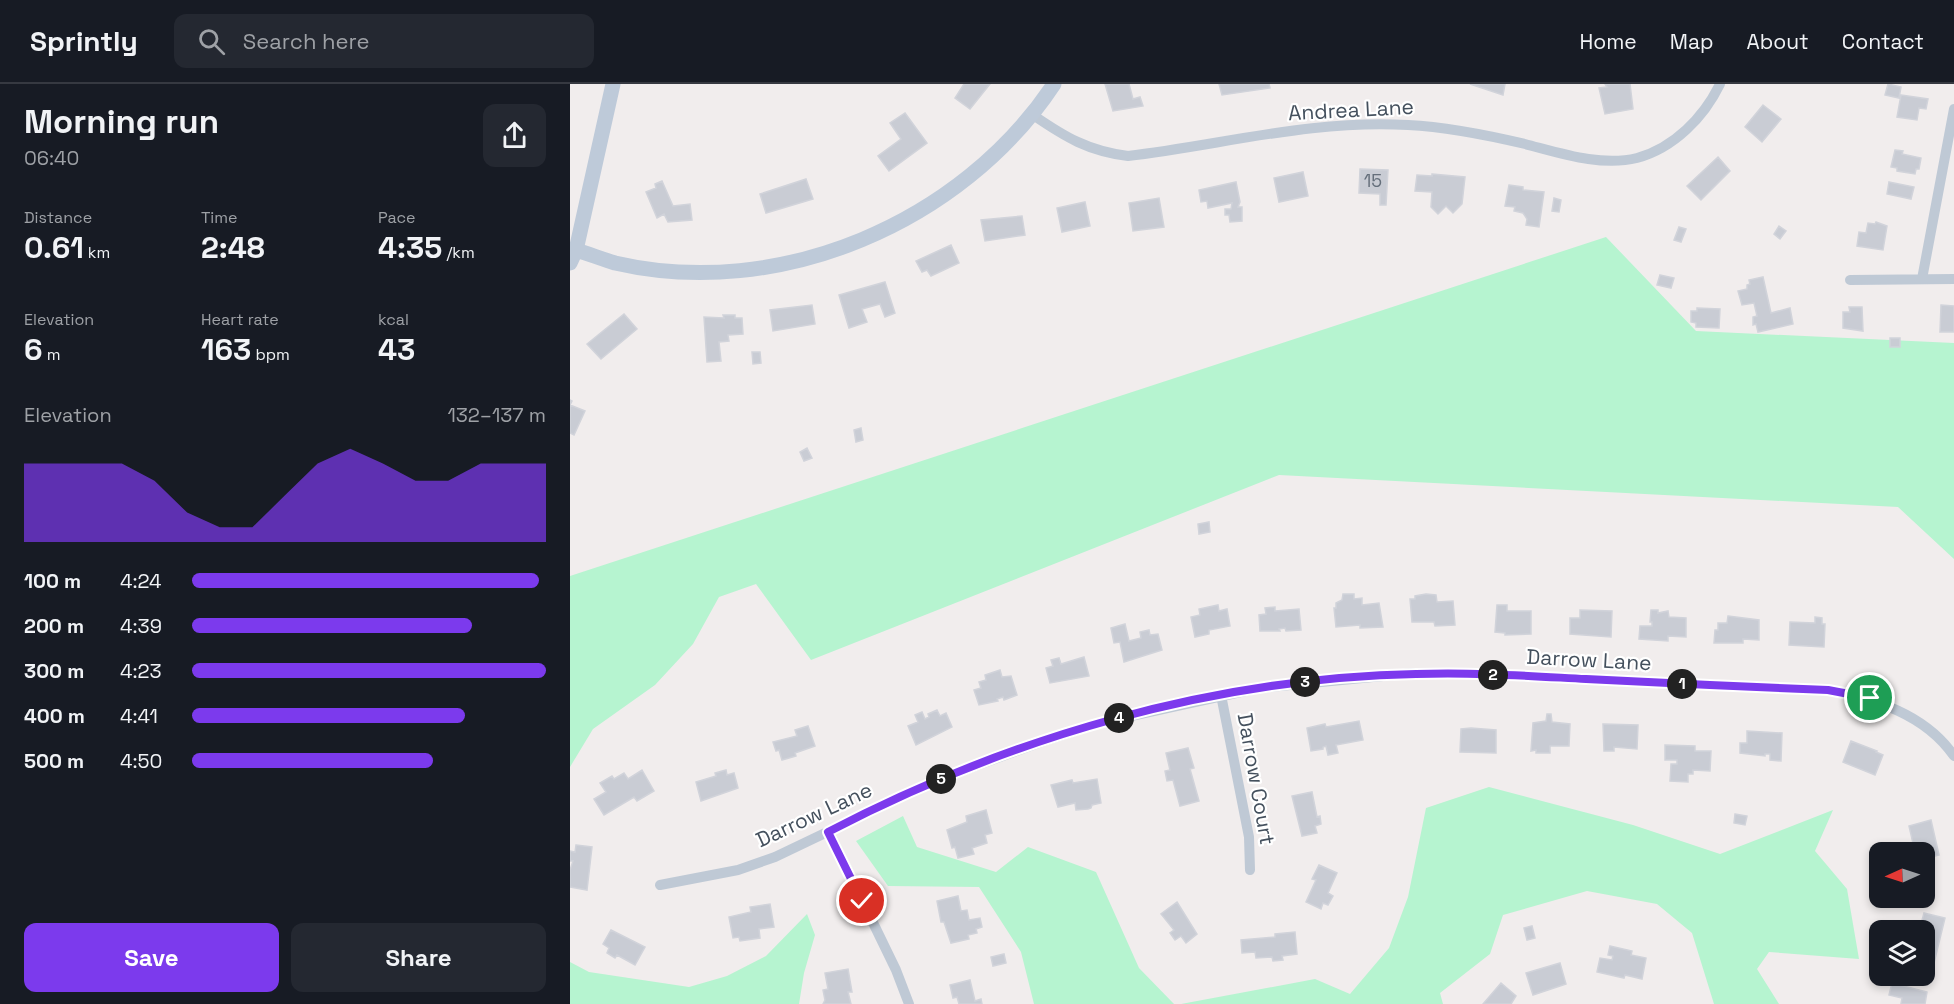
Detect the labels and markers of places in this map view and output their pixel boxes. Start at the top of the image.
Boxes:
pin: 2 [1478,660,1508,690]
pin: 3 [1290,667,1320,697]
pin: 1 [1667,669,1697,699]
pin [1844,672,1895,723]
pin: 4 [1104,703,1134,733]
pin: 5 [926,764,956,794]
pin [836,875,887,926]

